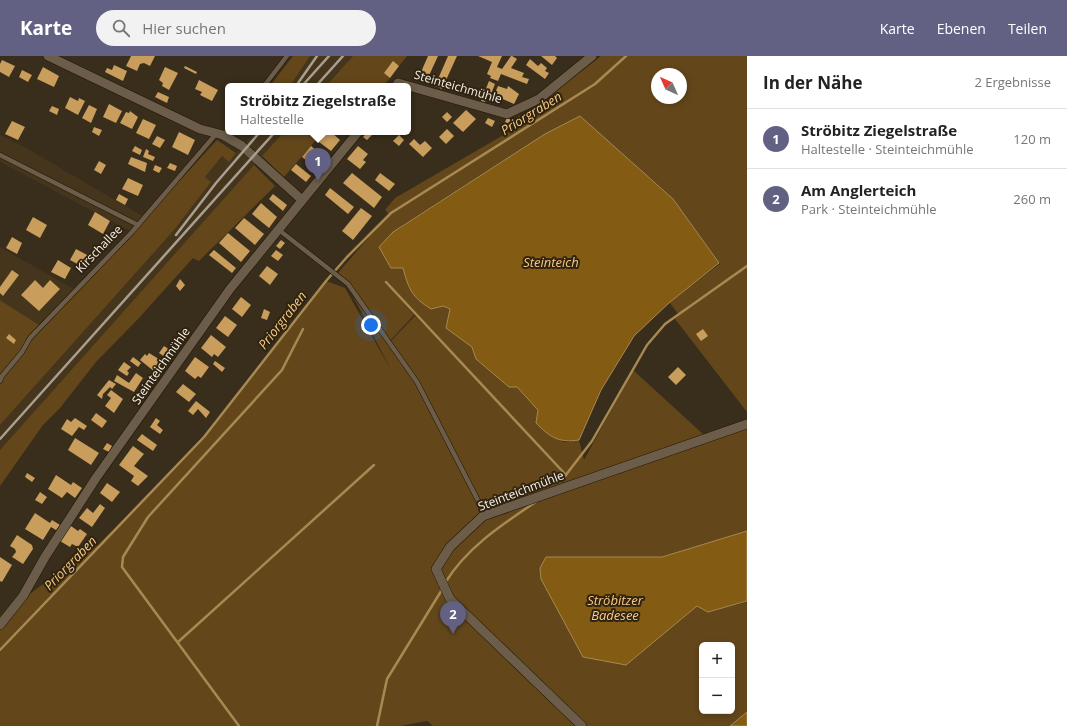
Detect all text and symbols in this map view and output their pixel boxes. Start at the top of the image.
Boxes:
search box [96,10,376,46]
text: Karte [20,15,72,41]
icon: search [110,17,132,39]
text: Hier suchen [142,18,226,38]
text: Karte [880,19,915,38]
text: Ebenen [937,19,986,38]
text: Teilen [1008,19,1047,38]
street label: Steinteichmühle [412,66,504,107]
north arrow [651,68,687,104]
text: In der Nähe [763,71,862,94]
text: 2 Ergebnisse [974,73,1051,91]
popup [225,83,411,135]
water label: Priorgraben [497,87,565,139]
text: Ströbitz Ziegelstraße [240,90,396,110]
text: Haltestelle [240,110,304,128]
text: Ströbitz Ziegelstraße [801,120,957,140]
text: 1 [772,130,780,148]
text: 120 m [1013,130,1051,148]
text: Haltestelle · Steinteichmühle [801,140,973,158]
pin: 1 [305,148,331,181]
text: Am Anglerteich [801,180,916,200]
text: 2 [772,190,780,208]
text: 260 m [1013,190,1051,208]
text: Park · Steinteichmühle [801,200,937,218]
street label: Kirschallee [72,221,126,276]
water label: Steinteich [523,253,579,271]
water label: Priorgraben [254,287,310,353]
your location [361,315,381,335]
street label: Steinteichmühle [128,323,194,408]
street label: Steinteichmühle [475,466,566,515]
water label: Priorgraben [40,532,100,594]
water label: Ströbitzer Badesee [587,591,644,624]
pin: 2 [440,601,466,634]
map controls [699,642,735,714]
button: + [699,642,735,678]
button: − [699,678,735,714]

